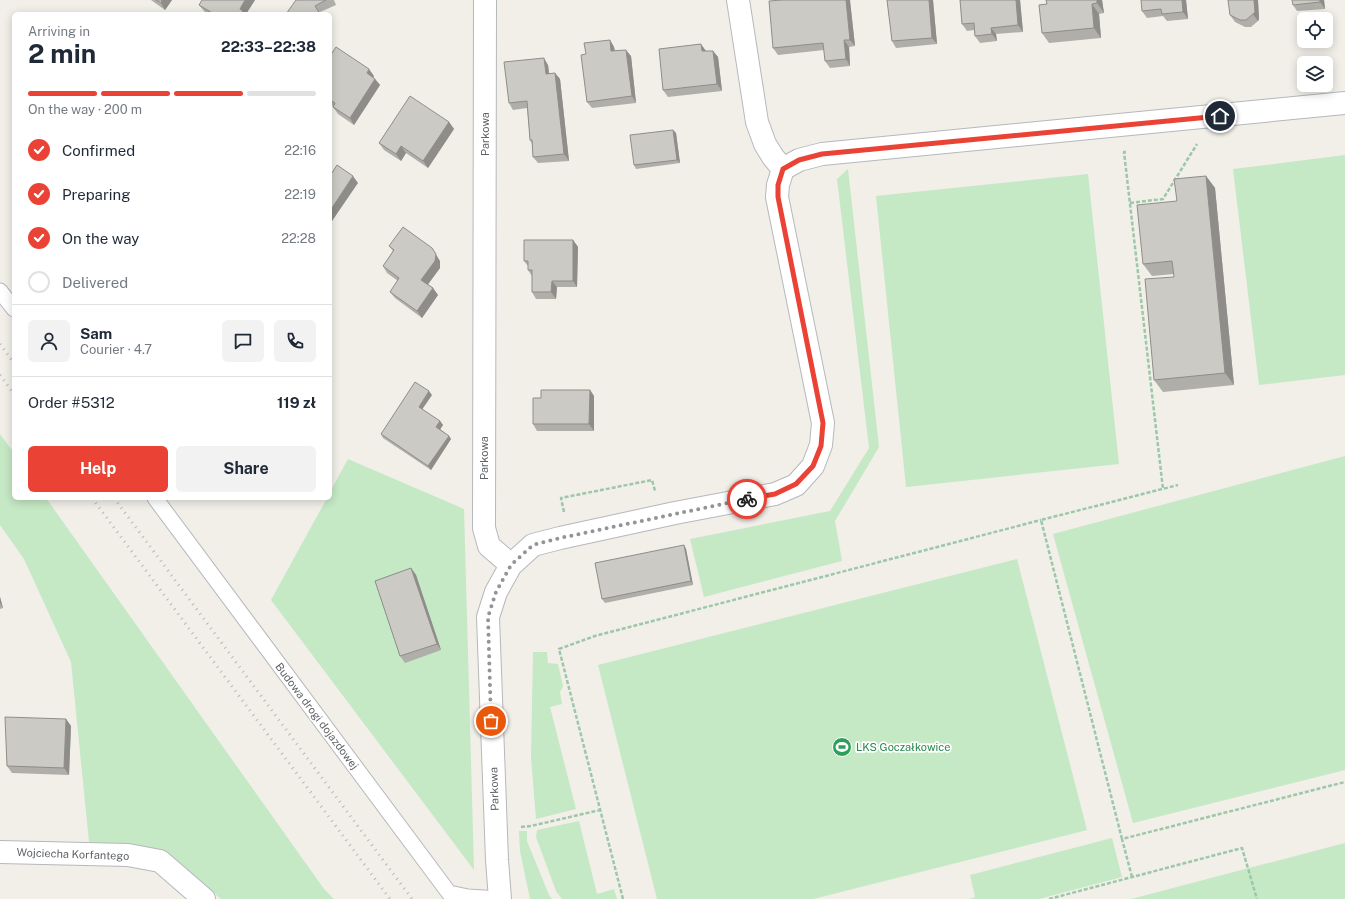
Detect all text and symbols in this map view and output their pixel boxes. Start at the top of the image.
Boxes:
map controls [1297,12,1333,92]
button: locate [1297,12,1333,48]
text: Arriving in [28,24,90,39]
text: 2 min [28,38,96,69]
text: 22:33–22:38 [221,38,316,55]
button: layers [1297,56,1333,92]
pin [1203,99,1237,133]
text: On the way · 200 m [28,102,142,117]
icon: home [1209,105,1231,127]
street label: Parkowa [479,112,491,156]
icon: check [28,139,50,161]
text: Confirmed [62,142,135,159]
text: 22:16 [284,143,316,158]
icon: check [28,183,50,205]
text: Preparing [62,186,131,203]
text: 22:19 [284,187,316,202]
icon: check [28,227,50,249]
text: On the way [62,230,139,247]
text: 22:28 [281,231,316,246]
text: Delivered [62,274,128,291]
button: person [28,320,70,362]
button: chat [222,320,264,362]
button: phone [274,320,316,362]
text: Sam [80,325,112,342]
text: Courier · 4.7 [80,342,152,357]
text: Order #5312 [28,394,115,411]
text: 119 zł [277,394,316,411]
street label: Parkowa [478,436,490,480]
button: Help [28,446,168,492]
button: Share [176,446,316,492]
courier [727,479,767,519]
icon: bike [736,488,758,510]
street label: Budowa drogi dojazdowej [273,661,361,772]
pin [474,704,508,738]
icon: bag [480,710,502,732]
sports icon: LKS Goczałkowice [831,736,853,758]
place label: LKS Goczałkowice [856,741,951,753]
street label: Parkowa [487,767,501,811]
street label: Wojciecha Korfantego [17,846,129,862]

